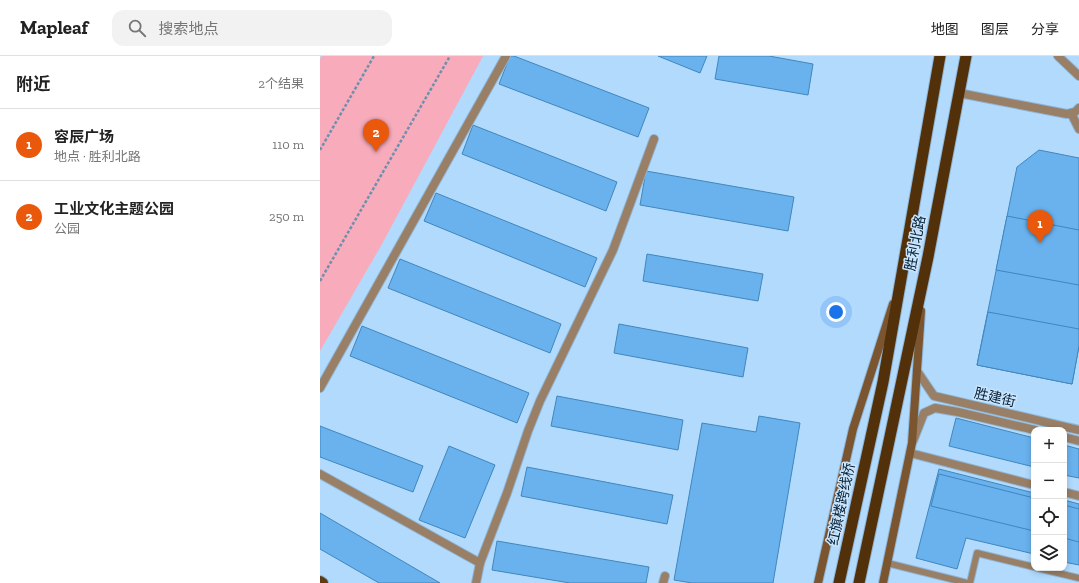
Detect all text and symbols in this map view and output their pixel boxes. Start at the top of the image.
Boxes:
search box [112,10,392,46]
text: Mapleaf [20,16,88,39]
icon: search [126,17,148,39]
text: 搜索地点 [158,20,218,38]
text: 地图 [931,21,959,38]
text: 图层 [981,21,1009,38]
text: 分享 [1031,21,1059,38]
text: 附近 [16,74,50,94]
text: 2个结果 [258,76,304,91]
pin: 2 [363,119,389,152]
text: 容辰广场 [54,128,114,146]
text: 1 [26,137,32,152]
text: 110 m [272,137,304,152]
text: 地点 · 胜利北路 [54,149,141,164]
text: 工业文化主题公园 [54,200,174,218]
text: 2 [26,209,32,224]
text: 250 m [269,209,304,224]
pin: 1 [1027,210,1053,243]
street label: 胜利北路 [902,214,929,272]
text: 公园 [54,221,80,236]
your location [826,302,846,322]
street label: 胜建街 [973,384,1017,410]
map controls [1031,427,1067,571]
button: + [1031,427,1067,463]
street label: 红旗楼跨线桥 [824,461,859,547]
button: − [1031,463,1067,499]
button: locate [1031,499,1067,535]
button: layers [1031,535,1067,571]

